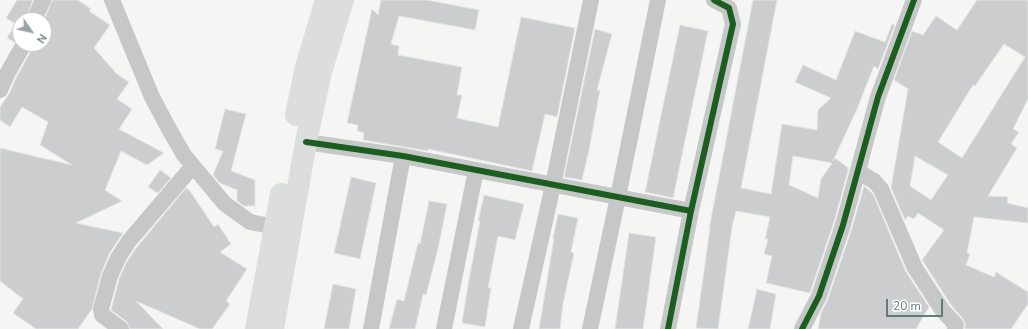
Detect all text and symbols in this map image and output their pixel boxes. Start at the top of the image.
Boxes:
north arrow [12,12,52,52]
text: N [33,31,50,46]
scale bar [888,291,945,317]
text: 20 m [893,298,921,314]

